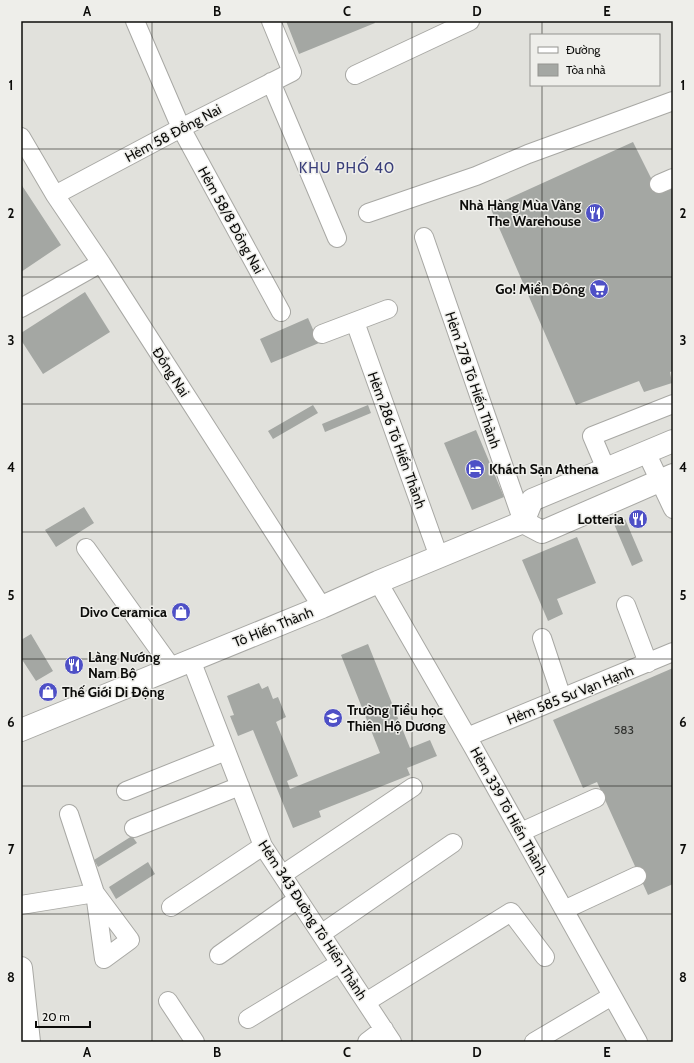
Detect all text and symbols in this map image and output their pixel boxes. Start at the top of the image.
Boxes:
text: A [83,3,92,19]
text: B [213,3,221,19]
text: C [343,3,351,19]
text: D [472,3,482,19]
text: E [603,3,611,19]
legend [530,34,660,86]
text: Đường [566,42,601,57]
text: Tòa nhà [566,62,606,77]
text: 1 [9,77,13,93]
text: 1 [681,77,685,93]
street label: Hẻm 58 Đồng Nai [122,100,224,166]
district label: KHU PHỐ 40 [299,156,395,177]
street label: Hẻm 58/8 Đồng Nai [194,163,268,277]
place label: Nhà Hàng Mùa Vàng The Warehouse [459,196,581,230]
restaurant icon: Nhà Hàng Mùa Vàng The Warehouse [584,202,606,224]
text: 2 [8,205,15,221]
text: 2 [680,205,687,221]
supermarket icon: Go! Miền Đông [588,278,610,300]
place label: Go! Miền Đông [495,280,585,298]
street label: Hẻm 278 Tô Hiến Thành [441,309,505,451]
text: 3 [7,332,15,348]
text: 3 [679,332,687,348]
street label: Đồng Nai [148,344,194,400]
street label: Hẻm 286 Tô Hiến Thành [364,369,430,511]
hotel icon: Khách Sạn Athena [464,458,486,480]
text: 4 [7,459,15,475]
text: 4 [679,459,687,475]
place label: Khách Sạn Athena [489,460,599,478]
restaurant icon: Lotteria [627,508,649,530]
place label: Lotteria [577,510,624,528]
text: 5 [8,587,15,603]
text: 5 [680,587,687,603]
shop icon: Divo Ceramica [170,601,192,623]
place label: Divo Ceramica [80,603,167,621]
street label: Tô Hiến Thành [230,603,316,651]
place label: Làng Nướng Nam Bộ [88,648,160,682]
restaurant icon: Làng Nướng Nam Bộ [63,654,85,676]
street label: Hẻm 585 Sư Vạn Hạnh [504,661,636,729]
shop icon: Thế Giới Di Động [37,681,59,703]
place label: Thế Giới Di Động [62,683,164,701]
place label: Trường Tiểu học Thiên Hộ Dương [347,701,445,735]
school or university icon: Trường Tiểu học Thiên Hộ Dương [322,707,344,729]
text: 6 [7,714,15,730]
text: 6 [679,714,687,730]
house number: 583 [614,722,634,737]
street label: Hẻm 339 Tô Hiến Thành [466,744,552,878]
street label: Hẻm 343 Đường Tô Hiến Thành [255,837,371,1003]
text: 7 [8,841,15,857]
text: 7 [680,841,687,857]
text: 8 [7,969,15,985]
text: 8 [679,969,687,985]
scale bar [36,1003,90,1029]
text: 20 m [42,1009,70,1024]
text: A [83,1044,92,1060]
text: B [213,1044,221,1060]
text: C [343,1044,351,1060]
text: D [472,1044,482,1060]
text: E [603,1044,611,1060]

